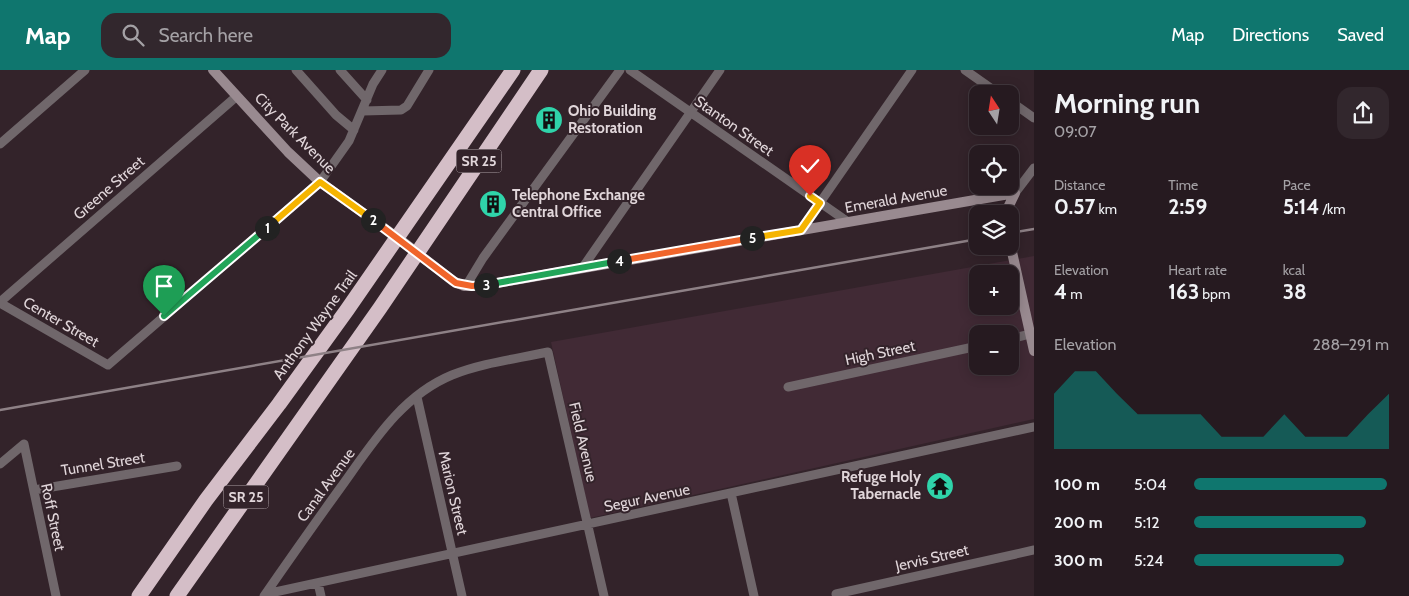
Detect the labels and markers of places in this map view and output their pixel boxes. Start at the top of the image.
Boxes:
place label: Ohio Building Restoration [568,102,657,137]
building icon: Ohio Building Restoration [534,105,564,135]
pin [789,145,831,196]
place label: Telephone Exchange Central Office [512,186,645,221]
building icon: Telephone Exchange Central Office [478,189,508,219]
pin: 2 [360,208,386,232]
pin: 1 [254,216,280,240]
pin: 5 [740,226,764,250]
pin: 4 [606,248,632,274]
pin [143,265,185,316]
pin: 3 [474,272,498,298]
place label: Refuge Holy Tabernacle [841,468,922,503]
temple icon: Refuge Holy Tabernacle [925,471,955,501]

